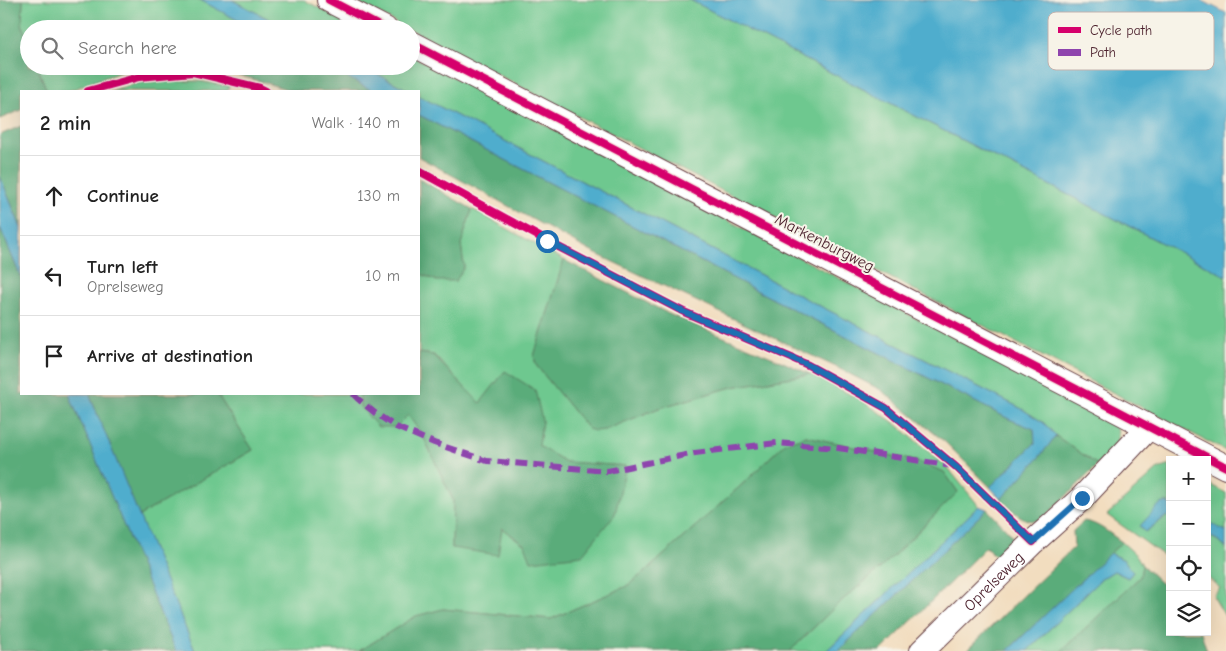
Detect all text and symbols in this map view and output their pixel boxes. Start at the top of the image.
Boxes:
legend [1048,12,1214,70]
search box [20,20,420,75]
text: Cycle path [1090,22,1152,39]
icon: search [38,34,66,62]
text: Search here [78,37,177,59]
text: Path [1090,44,1116,61]
text: 2 min [40,111,91,135]
text: Walk · 140 m [312,114,400,132]
icon: ahead [40,182,68,210]
text: Continue [87,185,159,207]
text: 130 m [357,187,400,205]
street label: Markenburgweg [772,210,877,276]
route start [536,230,559,253]
text: Turn left [87,256,158,278]
icon: left [40,262,68,290]
text: 10 m [365,267,400,285]
text: Oprelseweg [87,278,164,296]
icon: arrive [40,342,68,370]
text: Arrive at destination [87,345,253,367]
map controls [1166,456,1211,636]
button: + [1166,456,1211,501]
route end [1071,487,1094,510]
button: − [1166,501,1211,546]
button: locate [1166,546,1211,591]
street label: Oprelseweg [960,548,1028,615]
button: layers [1166,591,1211,636]

